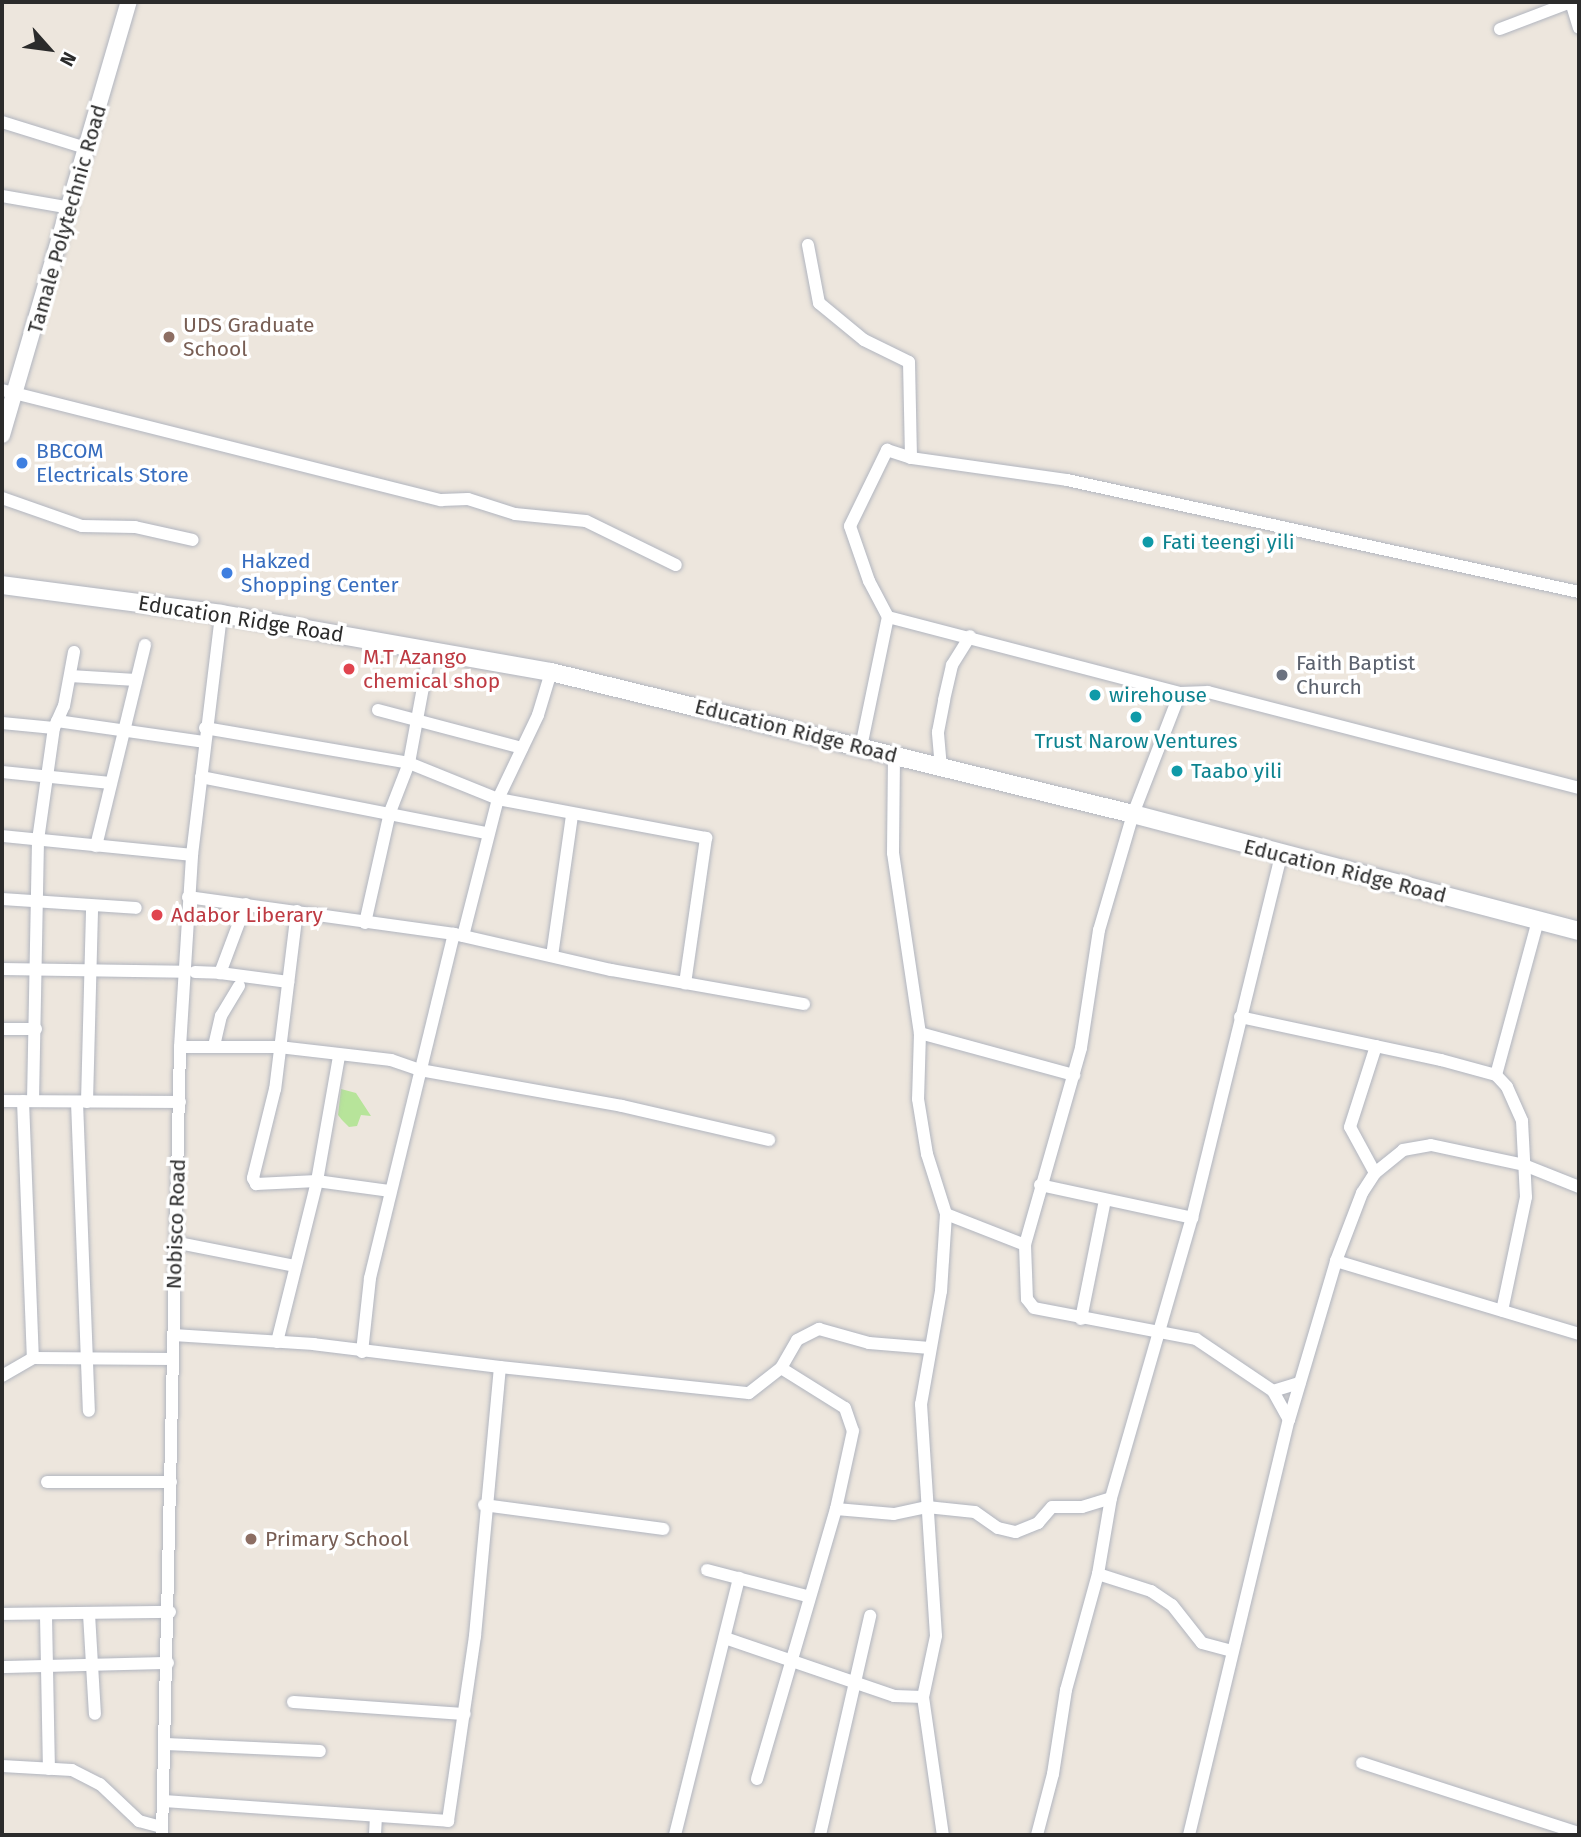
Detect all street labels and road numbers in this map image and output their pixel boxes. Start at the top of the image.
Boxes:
street label: Tamale Polytechnic Road [22,102,112,336]
street label: Education Ridge Road [136,590,346,648]
street label: Education Ridge Road [692,694,900,768]
street label: Education Ridge Road [1241,834,1449,908]
street label: Nobisco Road [161,1158,191,1290]

